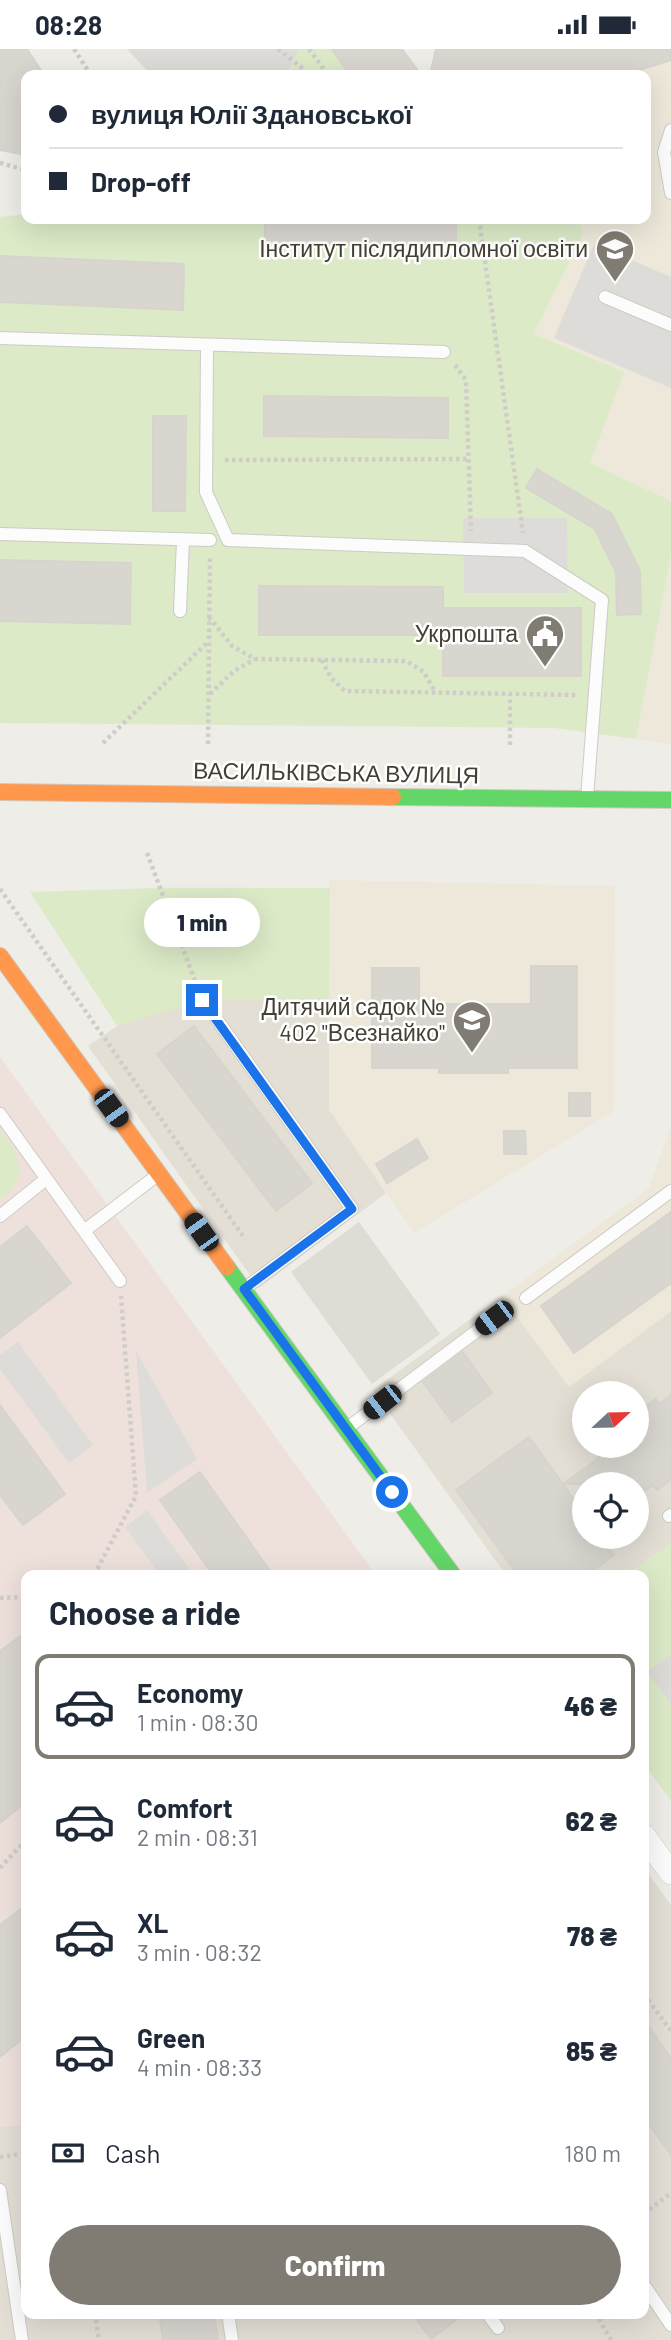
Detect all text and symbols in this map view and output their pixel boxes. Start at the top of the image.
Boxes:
text: 08:28 [35,9,102,40]
text: вулиця Юлії Здановської [91,98,412,129]
text: Drop-off [91,166,191,197]
school or university icon: Інститут післядипломної освіти [594,228,636,283]
place label: Інститут післядипломної освіти [259,234,588,262]
public building icon: Укрпошта [524,613,566,668]
place label: Укрпошта [415,619,518,647]
street label: ВАСИЛЬКІВСЬКА ВУЛИЦЯ [193,756,479,788]
callout: 1 min [144,899,260,947]
text: 1 min [177,908,227,936]
route end [186,984,218,1016]
place label: Дитячий садок № 402 "Всезнайко" [261,992,445,1046]
school or university icon: Дитячий садок № 402 "Всезнайко" [451,999,493,1054]
car [91,1085,132,1131]
car [181,1209,222,1255]
car [471,1297,518,1339]
car [359,1381,406,1423]
north arrow [572,1381,649,1458]
map controls [572,1381,649,1549]
button: locate [572,1472,649,1549]
route start [376,1476,408,1508]
text: Choose a ride [49,1593,241,1631]
icon: car [53,1675,116,1738]
text: Economy [137,1677,243,1708]
text: 46 ₴ [564,1690,617,1721]
text: 1 min · 08:30 [137,1708,259,1736]
icon: car [53,1790,116,1853]
text: Comfort [137,1792,233,1823]
text: 62 ₴ [566,1805,617,1836]
text: 2 min · 08:31 [137,1823,258,1851]
icon: car [53,1905,116,1968]
text: XL [137,1907,168,1938]
text: 78 ₴ [567,1920,617,1951]
text: 3 min · 08:32 [137,1938,262,1966]
icon: car [53,2020,116,2083]
text: Green [137,2022,205,2053]
text: 85 ₴ [566,2035,617,2066]
text: 4 min · 08:33 [137,2053,262,2081]
icon: cash [49,2134,87,2172]
text: Cash [105,2137,160,2168]
text: 180 m [564,2139,621,2167]
button: Confirm [49,2225,621,2305]

